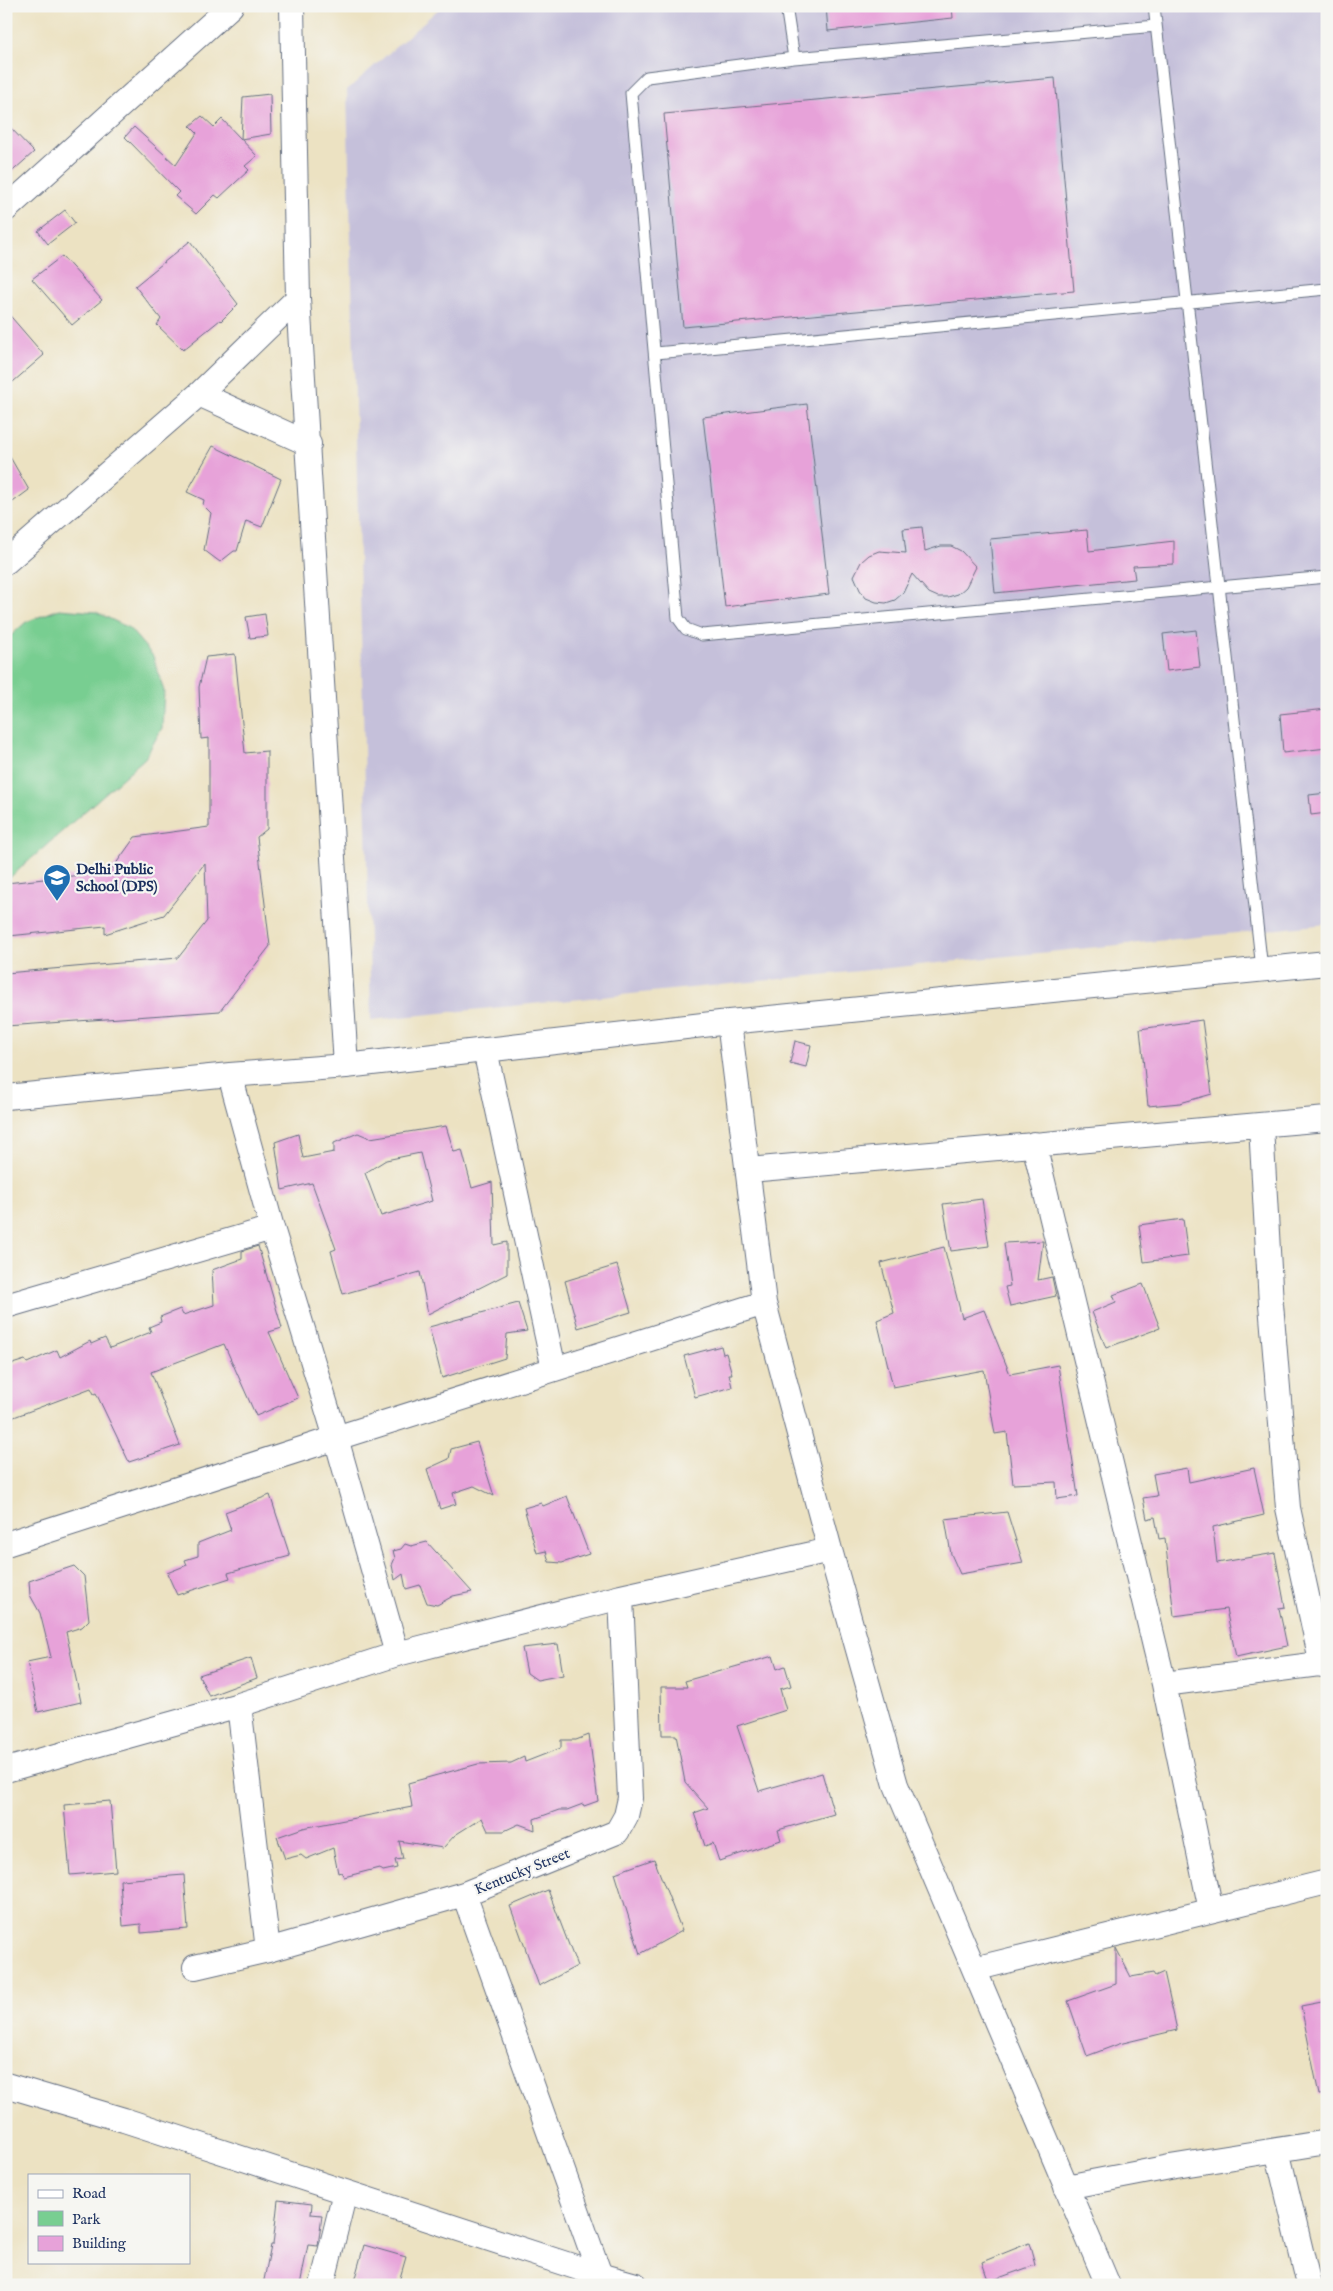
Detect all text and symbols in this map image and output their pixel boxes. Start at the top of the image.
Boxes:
place label: Delhi Public School (DPS) [76,860,158,896]
school or university icon: Delhi Public School (DPS) [42,863,72,902]
street label: Kentucky Street [472,1844,573,1899]
legend [28,2174,190,2264]
text: Road [72,2184,107,2203]
text: Park [72,2210,102,2229]
text: Building [72,2234,127,2253]

